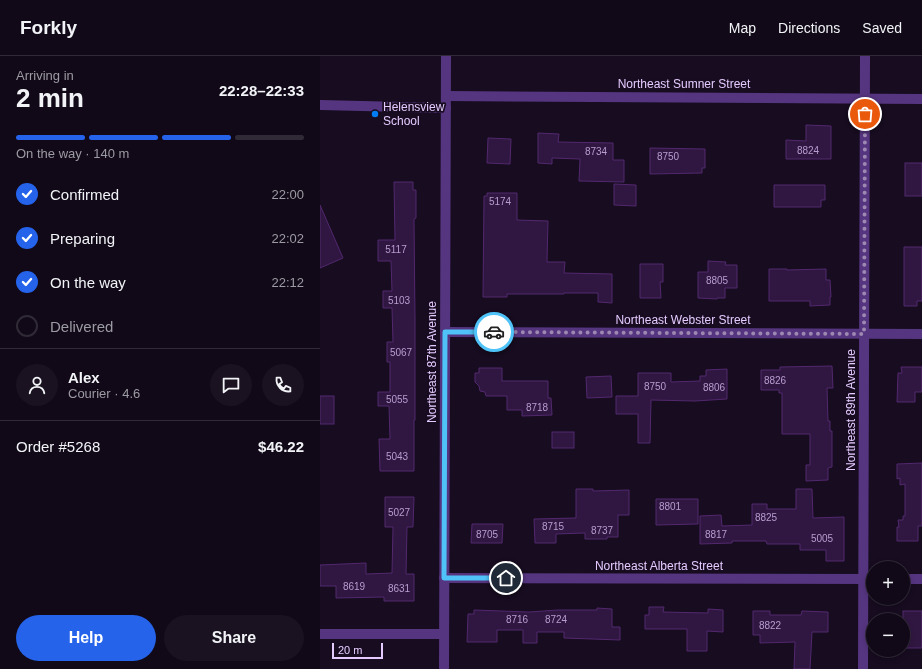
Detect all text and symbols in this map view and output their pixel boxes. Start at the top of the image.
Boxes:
text: Forkly [20,17,77,38]
text: Map [729,20,756,36]
text: Directions [778,20,840,36]
text: Saved [862,20,902,36]
text: Arriving in [16,68,74,83]
street label: Northeast Sumner Street [618,77,751,91]
text: 22:28–22:33 [219,82,304,99]
text: 2 min [16,83,84,113]
pin [848,97,882,131]
place label: Helensview School [383,100,445,128]
icon: bag [854,103,876,125]
marker: Helensview School [370,109,380,119]
house number: 8824 [797,145,820,156]
text: On the way · 140 m [16,146,129,161]
house number: 8734 [585,146,608,157]
house number: 8750 [657,151,680,162]
icon: check [16,183,38,205]
text: Confirmed [50,186,119,203]
text: 22:00 [271,187,304,202]
house number: 5174 [489,196,512,207]
icon: check [16,227,38,249]
text: Preparing [50,230,115,247]
text: 22:02 [271,231,304,246]
house number: 5117 [385,244,407,255]
icon: check [16,271,38,293]
text: On the way [50,274,126,291]
text: 22:12 [271,275,304,290]
house number: 8805 [706,275,729,286]
house number: 5103 [388,295,411,306]
street label: Northeast 87th Avenue [425,301,439,423]
courier [474,312,514,352]
street label: Northeast Webster Street [615,313,751,327]
text: Delivered [50,318,113,335]
icon: car [483,321,505,343]
house number: 5067 [390,347,413,358]
street label: Northeast 89th Avenue [844,349,858,471]
button: person [16,364,58,406]
button: chat [210,364,252,406]
button: phone [262,364,304,406]
text: Alex [68,369,100,386]
house number: 8826 [764,375,787,386]
house number: 8750 [644,381,667,392]
house number: 8806 [703,382,726,393]
text: Courier · 4.6 [68,386,140,401]
house number: 5055 [386,394,409,405]
house number: 8718 [526,402,549,413]
text: Order #5268 [16,438,100,455]
text: $46.22 [258,438,304,455]
house number: 5043 [386,451,409,462]
house number: 8801 [659,501,682,512]
house number: 5027 [388,507,411,518]
house number: 8825 [755,512,778,523]
house number: 8715 [542,521,565,532]
house number: 8737 [591,525,614,536]
house number: 8705 [476,529,499,540]
house number: 8817 [705,529,728,540]
house number: 5005 [811,533,834,544]
street label: Northeast Alberta Street [595,559,724,573]
pin [489,561,523,595]
map controls [866,561,910,657]
button: + [866,561,910,605]
icon: home [495,567,517,589]
house number: 8619 [343,581,366,592]
house number: 8631 [388,583,411,594]
button: − [866,613,910,657]
house number: 8716 [506,614,529,625]
house number: 8724 [545,614,568,625]
button: Help [16,615,156,661]
button: Share [164,615,304,661]
house number: 8822 [759,620,782,631]
scale bar [332,641,383,660]
text: 20 m [338,644,362,656]

